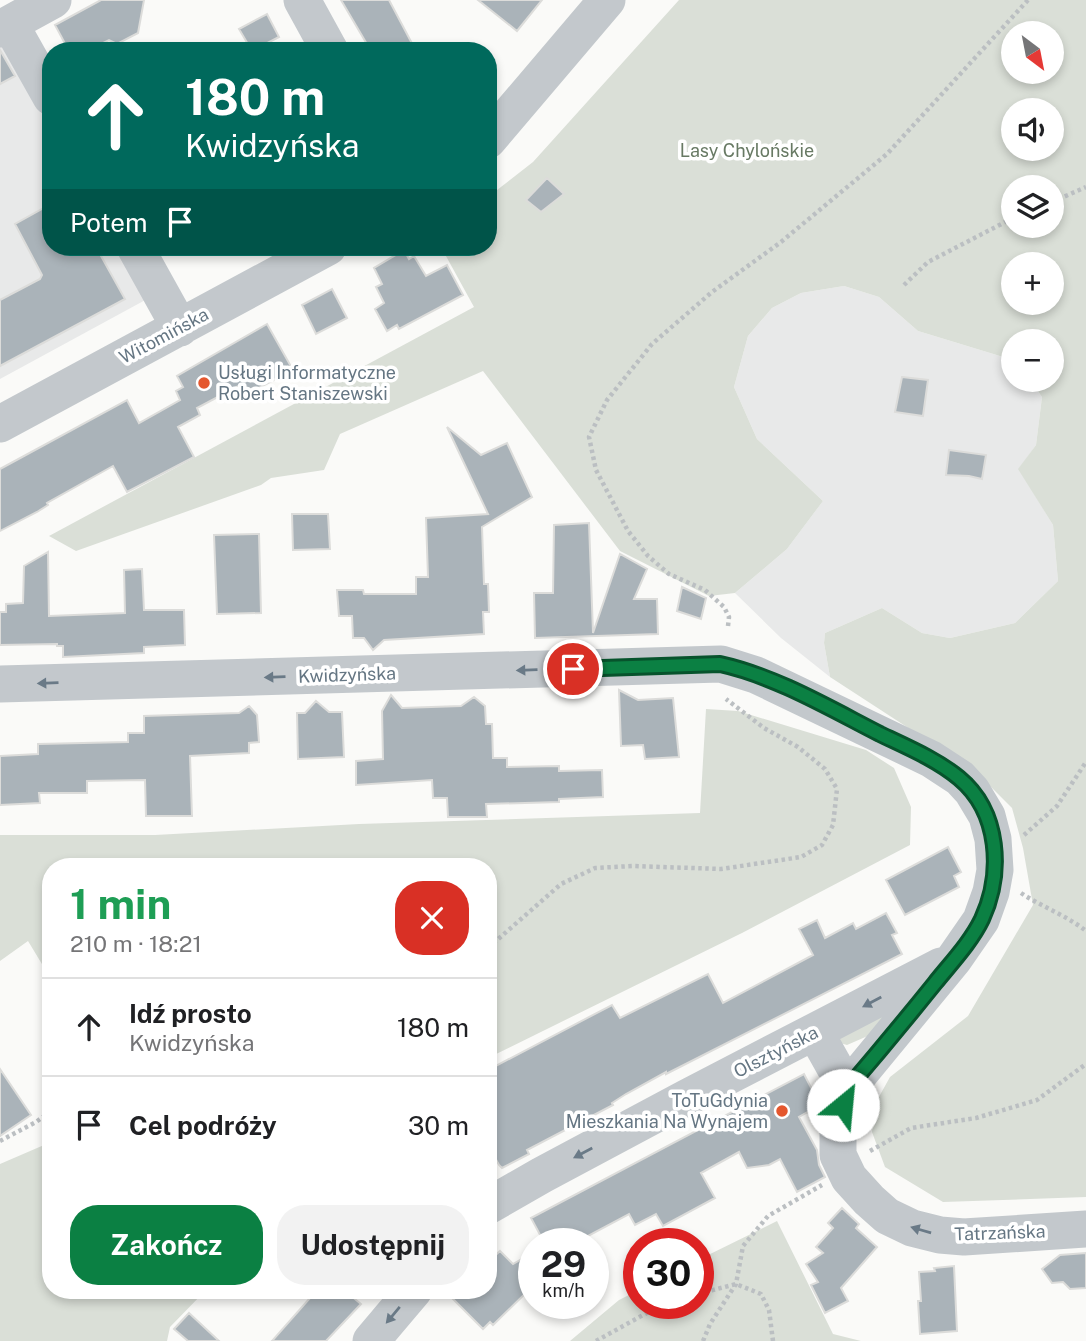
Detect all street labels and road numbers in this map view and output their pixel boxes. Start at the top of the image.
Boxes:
street label: Witomińska [116,303,212,368]
street label: Kwidzyńska [298,662,396,687]
street label: Olsztyńska [730,1021,821,1082]
street label: Tatrzańska [954,1220,1046,1245]

